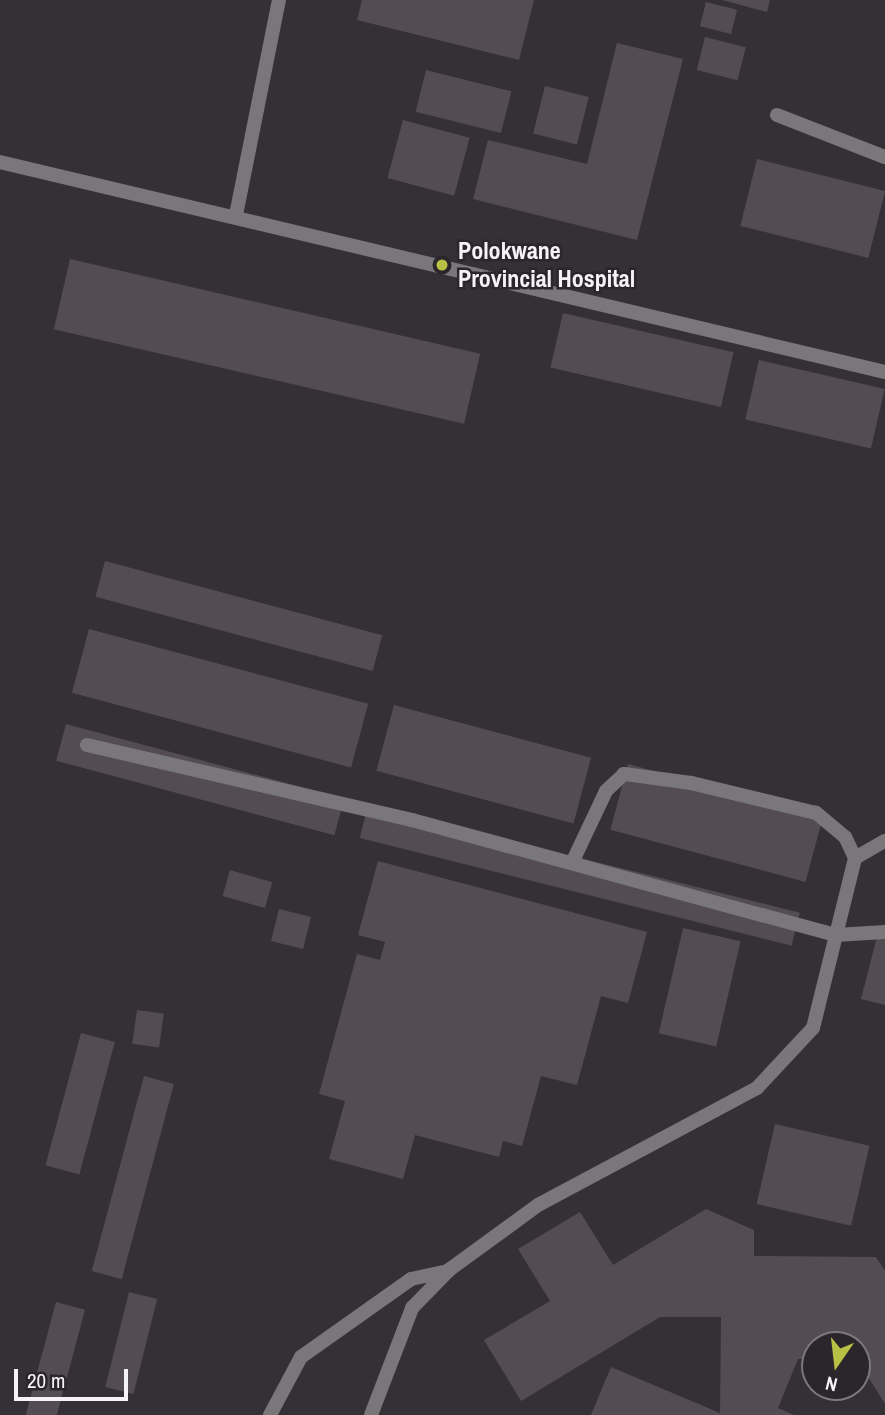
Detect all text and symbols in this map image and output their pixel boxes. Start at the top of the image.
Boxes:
place label: Polokwane Provincial Hospital [458,237,635,293]
marker: Polokwane Provincial Hospital [432,255,452,275]
north arrow [801,1331,871,1401]
scale bar [18,1356,131,1400]
text: 20 m [27,1366,65,1395]
text: N [823,1370,840,1398]

